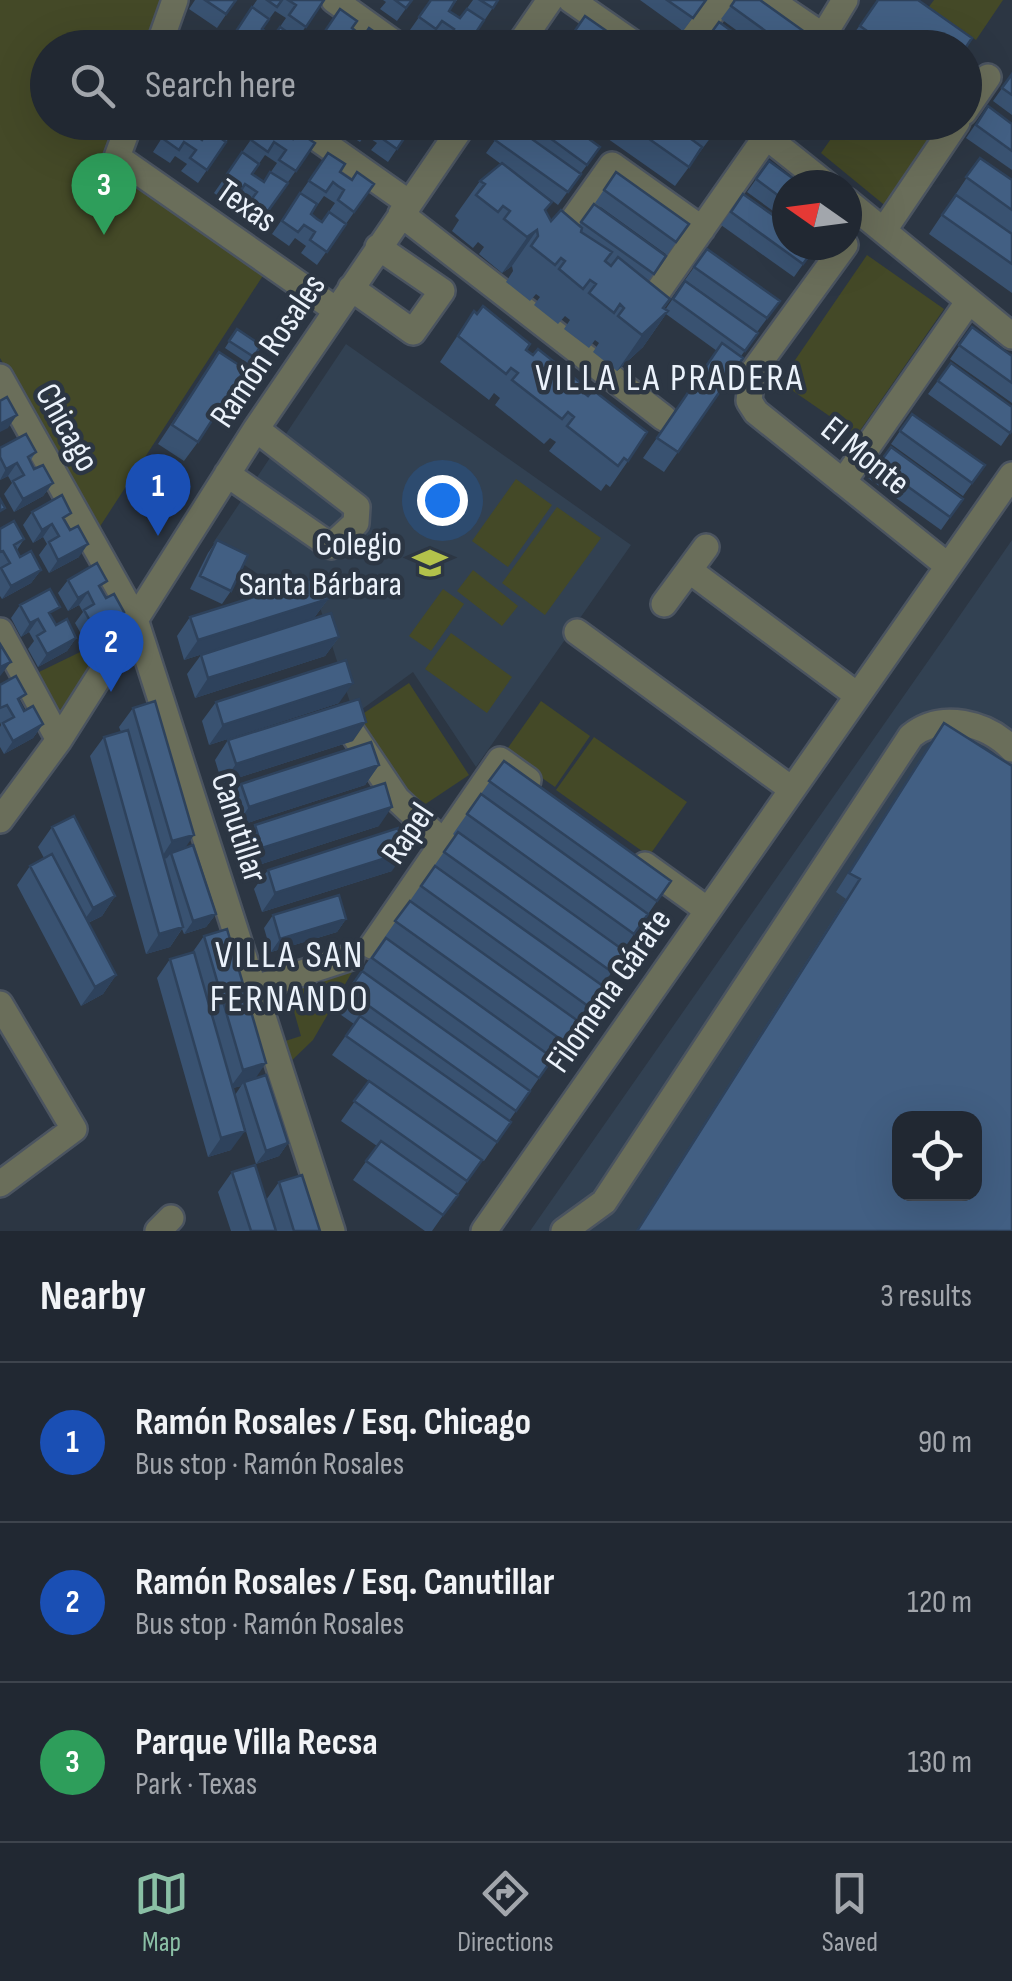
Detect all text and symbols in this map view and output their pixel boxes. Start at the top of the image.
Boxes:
search box [30,30,982,140]
icon: search [65,58,120,113]
text: Search here [145,63,296,108]
pin: 3 [72,152,136,235]
street label: Texas [207,170,285,242]
north arrow [772,170,862,260]
street label: Ramón Rosales [201,266,335,436]
district label: VILLA LA PRADERA [535,356,805,401]
street label: Chicago [25,376,108,479]
street label: El Monte [812,408,918,505]
pin: 1 [126,454,190,536]
your location [417,475,468,526]
place label: Colegio Santa Bárbara [239,523,402,606]
school or university icon: Colegio Santa Bárbara [411,544,449,582]
pin: 2 [78,610,144,692]
street label: Canutillar [201,767,277,888]
street label: Rapel [372,795,444,873]
street label: Filomena Gárate [537,901,681,1081]
district label: VILLA SAN FERNANDO [210,933,370,1022]
map controls [892,1111,982,1201]
button: locate [892,1111,982,1201]
text: Nearby [40,1271,146,1322]
text: 3 results [880,1277,972,1316]
text: Ramón Rosales / Esq. Chicago [135,1400,531,1445]
text: 1 [66,1423,79,1462]
text: 90 m [918,1423,972,1462]
text: Bus stop · Ramón Rosales [135,1445,404,1484]
text: Ramón Rosales / Esq. Canutillar [135,1560,555,1605]
text: 2 [65,1583,80,1622]
text: 120 m [907,1583,972,1622]
text: Bus stop · Ramón Rosales [135,1605,404,1644]
text: Parque Villa Recsa [135,1720,378,1765]
text: 3 [65,1743,80,1782]
text: 130 m [907,1743,972,1782]
text: Park · Texas [135,1765,257,1804]
tab: Map [134,1866,189,1959]
tab: Directions [457,1866,554,1959]
tab: Saved [822,1866,878,1959]

